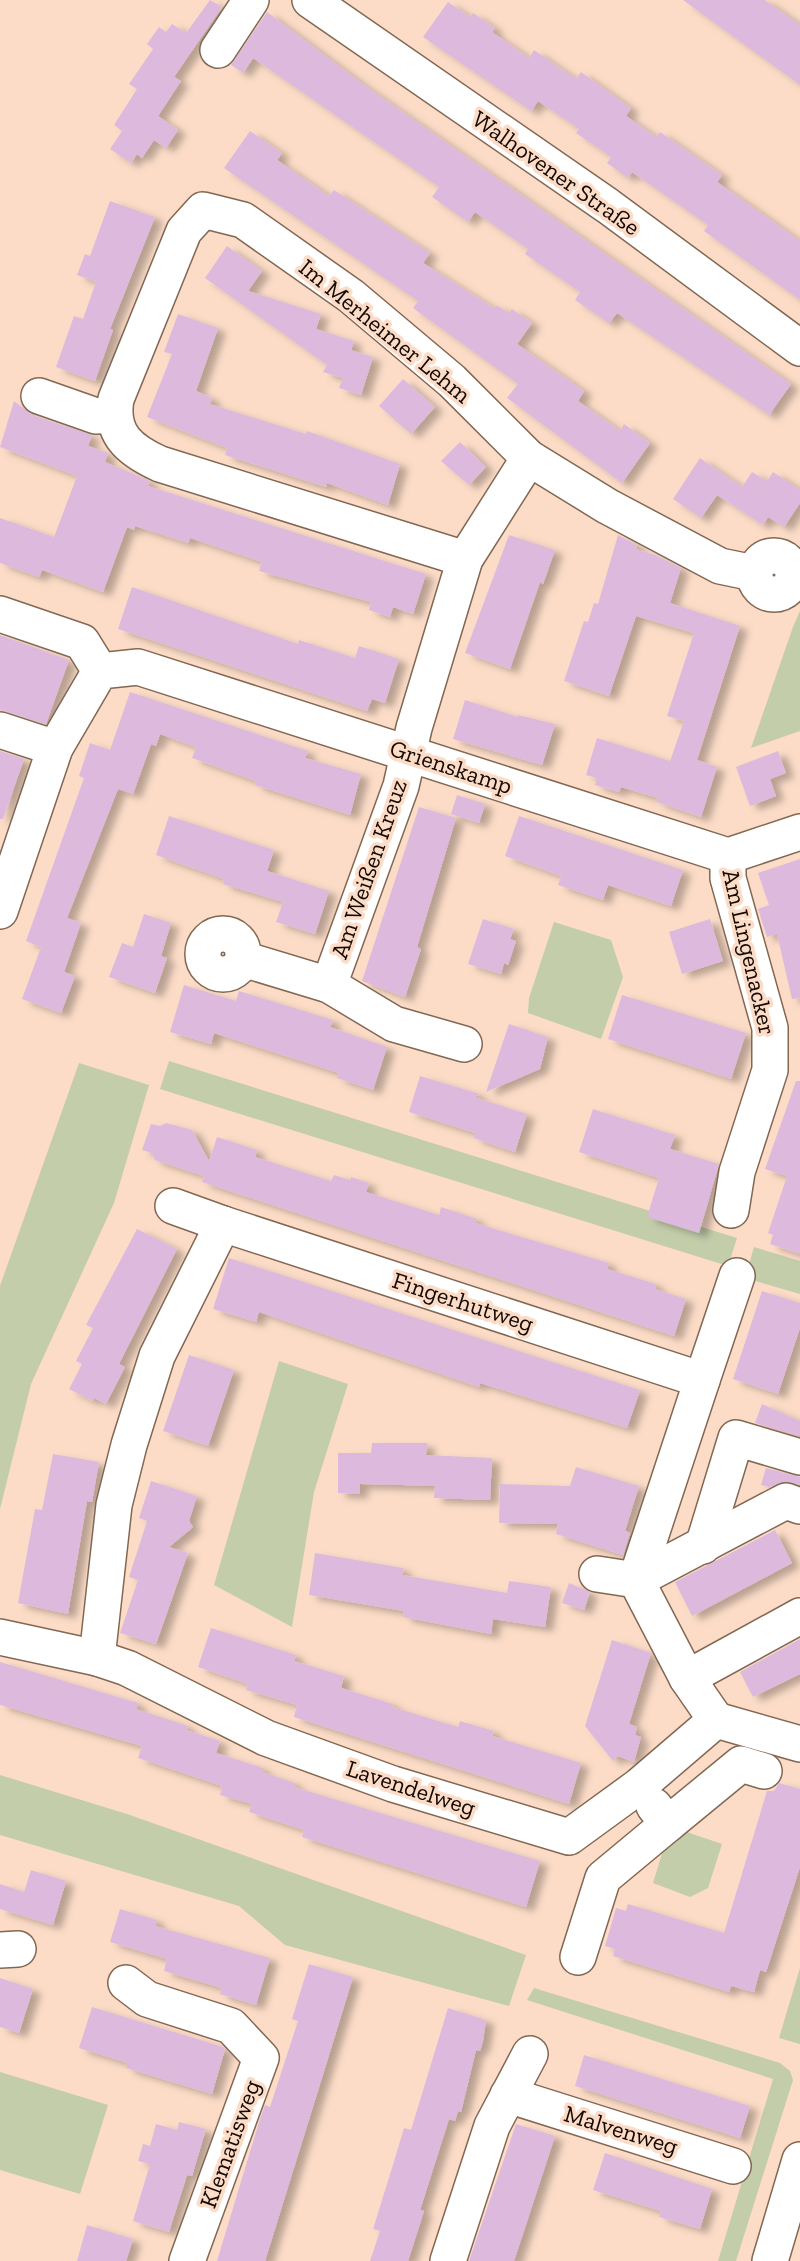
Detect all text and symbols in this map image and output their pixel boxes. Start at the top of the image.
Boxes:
street label: Walhovener Straße [467,104,646,241]
street label: Im Merheimer Lehm [293,252,477,409]
street label: Grienskamp [386,733,516,800]
street label: Am Weißen Kreuz [324,775,413,962]
street label: Am Lingenacker [716,866,783,1038]
street label: Fingerhutweg [389,1265,537,1338]
street label: Lavendelweg [343,1753,479,1822]
street label: Klematisweg [193,2076,266,2212]
street label: Malvenweg [561,2098,682,2161]

